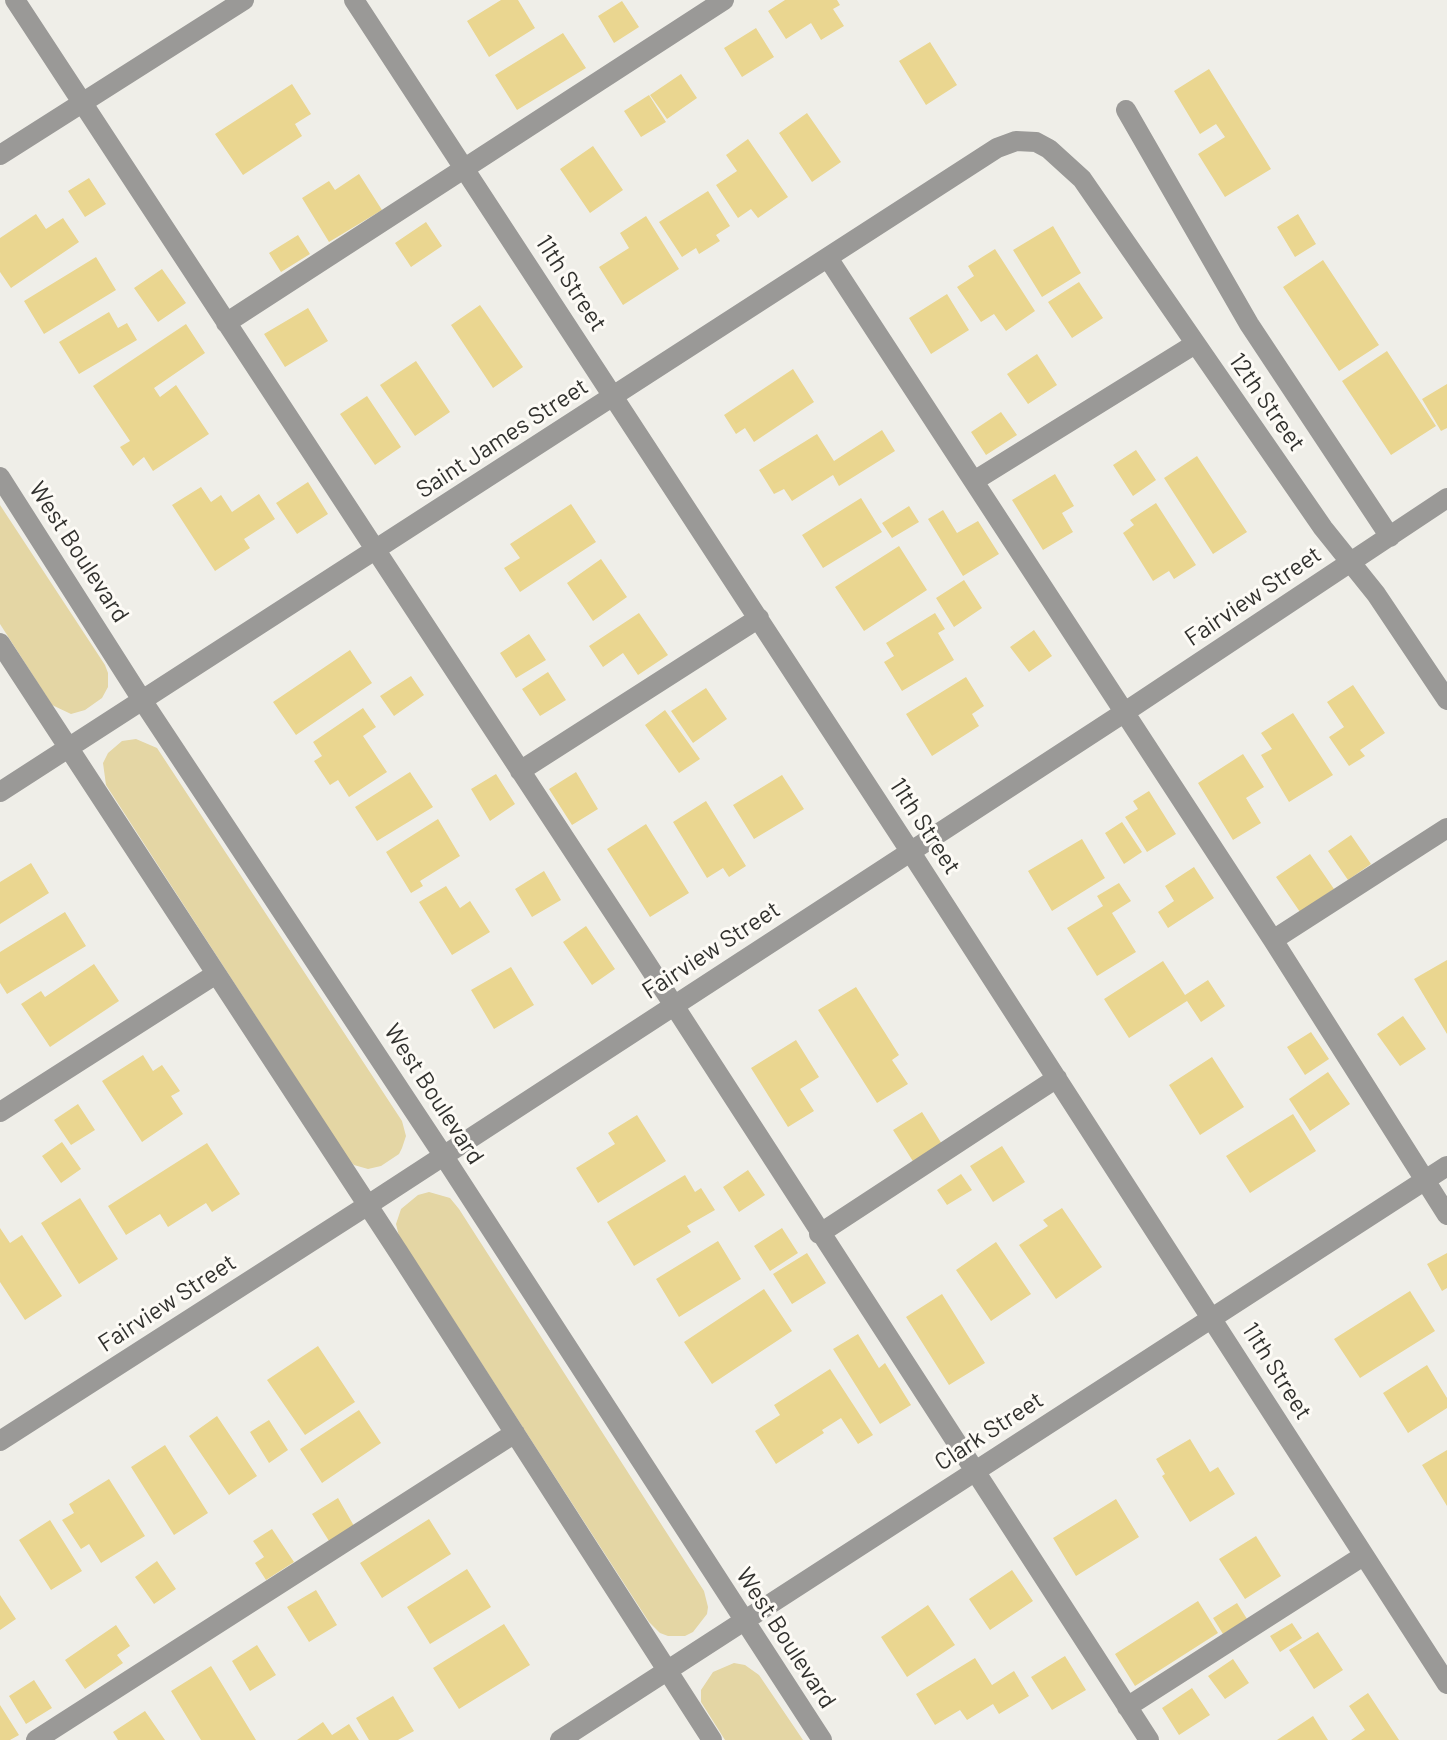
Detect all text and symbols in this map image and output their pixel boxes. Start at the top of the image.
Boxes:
street label: 11th Street [529,230,613,336]
street label: 12th Street [1223,347,1311,457]
street label: Saint James Street [411,372,593,504]
street label: West Boulevard [23,476,135,628]
street label: Fairview Street [1179,540,1327,652]
street label: 11th Street [883,773,967,879]
street label: Fairview Street [637,895,785,1005]
street label: West Boulevard [378,1018,490,1170]
street label: Fairview Street [93,1248,241,1358]
street label: 11th Street [1236,1317,1318,1425]
street label: Clark Street [929,1385,1049,1477]
street label: West Boulevard [730,1562,842,1714]

